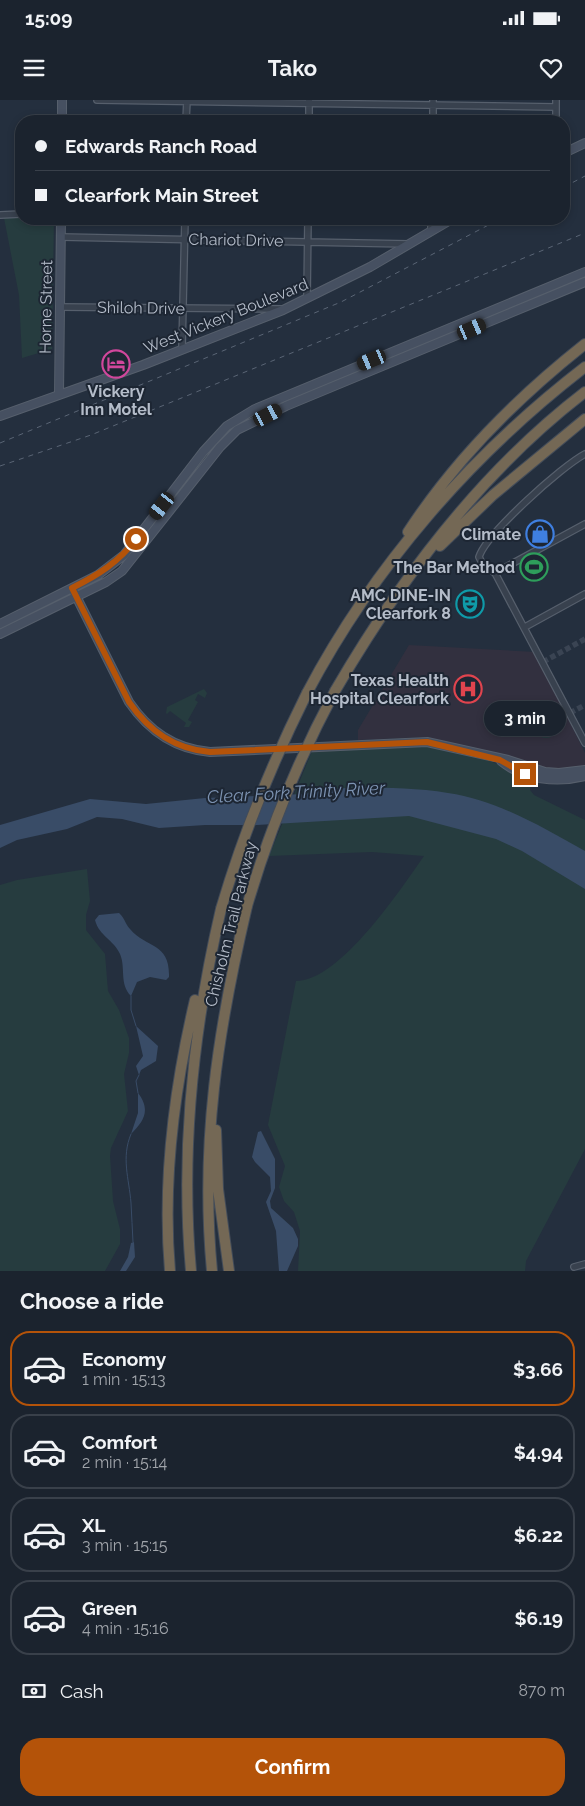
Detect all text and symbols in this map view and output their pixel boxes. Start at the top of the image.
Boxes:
text: 15:09 [25,7,72,29]
icon: menu [20,54,48,82]
icon: heart [537,54,565,82]
text: Tako [268,55,317,81]
text: Edwards Ranch Road [65,135,257,157]
text: Clearfork Main Street [65,184,259,206]
street label: Chariot Drive [188,230,284,250]
street label: Horne Street [36,259,56,354]
street label: West Vickery Boulevard [141,274,311,358]
street label: Shiloh Drive [97,298,185,318]
car [455,316,488,342]
car [355,347,388,373]
hotel icon: Vickery Inn Motel [101,349,131,379]
place label: Vickery Inn Motel [80,382,153,419]
car [251,402,284,428]
car [146,490,177,522]
shop icon: Climate [525,519,555,549]
place label: Climate [461,525,521,544]
route start [125,528,147,550]
sports icon: The Bar Method [519,552,549,582]
place label: The Bar Method [393,558,515,577]
place label: AMC DINE-IN Clearfork 8 [350,586,451,623]
theatre icon: AMC DINE-IN Clearfork 8 [455,589,485,619]
place label: Texas Health Hospital Clearfork [310,671,449,708]
hospital icon: Texas Health Hospital Clearfork [453,674,483,704]
callout: 3 min [484,702,566,736]
text: 3 min [504,709,546,728]
route end [514,763,536,785]
water label: Clear Fork Trinity River [206,777,386,807]
street label: Chisholm Trail Parkway [201,839,261,1009]
text: Choose a ride [20,1288,164,1314]
icon: car [22,1346,67,1391]
text: Economy [82,1348,166,1370]
text: $3.66 [513,1358,563,1380]
text: 1 min · 15:13 [82,1370,166,1389]
icon: car [22,1429,67,1474]
text: Comfort [82,1431,157,1453]
text: $4.94 [514,1441,563,1463]
text: 2 min · 15:14 [82,1453,167,1472]
icon: car [22,1512,67,1557]
text: XL [82,1514,105,1536]
text: $6.22 [514,1524,563,1546]
text: 3 min · 15:15 [82,1536,167,1555]
icon: car [22,1595,67,1640]
text: Green [82,1597,137,1619]
text: $6.19 [515,1607,563,1629]
text: 4 min · 15:16 [82,1619,169,1638]
icon: cash [20,1677,48,1705]
text: Cash [60,1680,104,1702]
text: 870 m [518,1681,565,1700]
button: Confirm [20,1738,565,1796]

